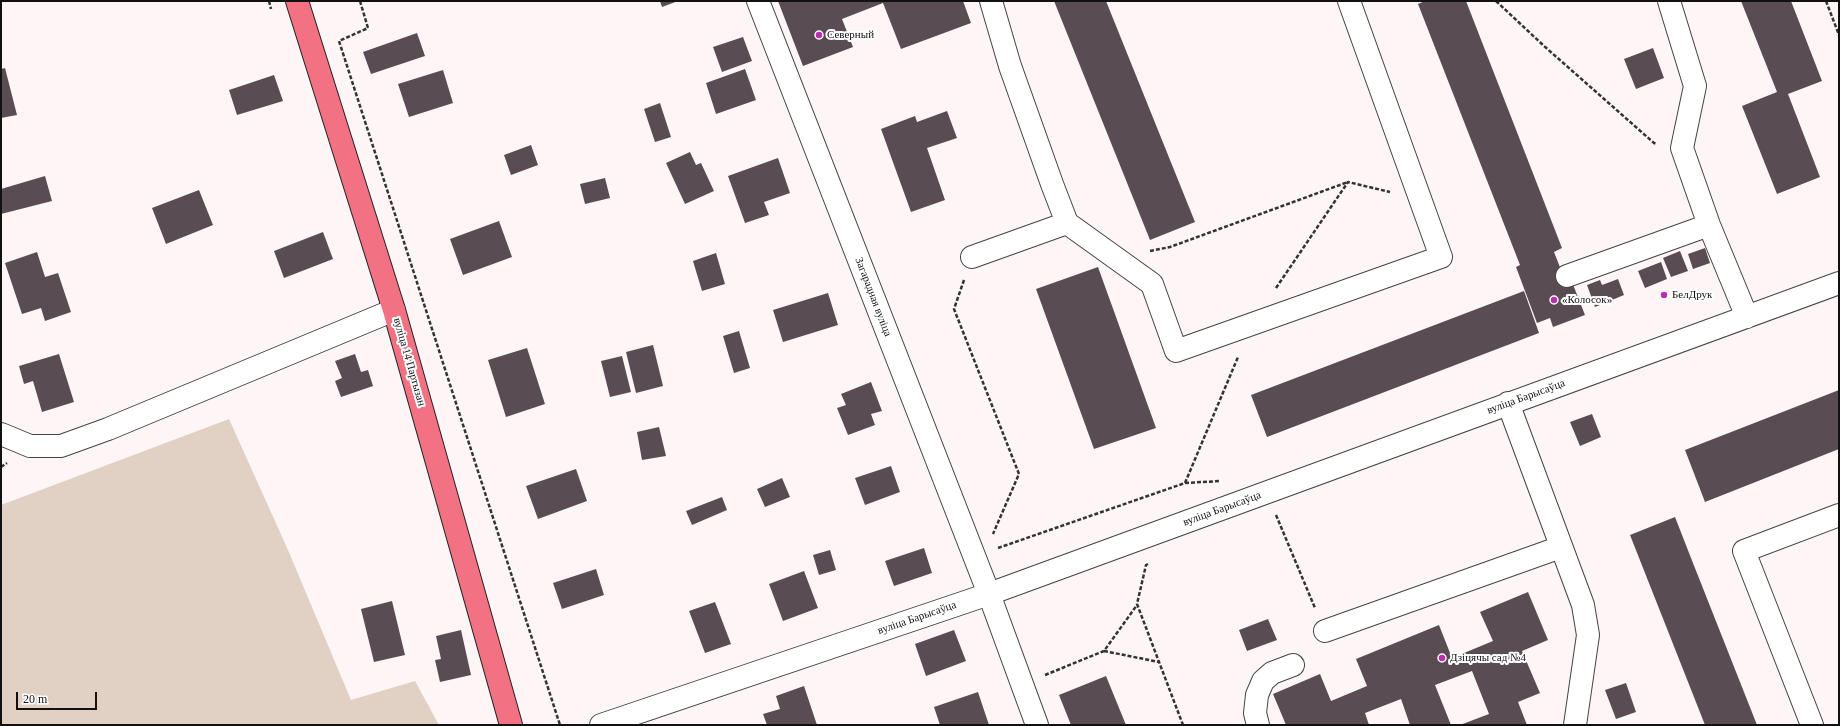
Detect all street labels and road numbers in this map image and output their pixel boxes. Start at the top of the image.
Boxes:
street label: Загарадная вуліца [852,256,894,338]
street label: вуліца 14 Партызан [390,316,428,408]
street label: вуліца Барысаўца [1485,377,1567,417]
street label: вуліца Барысаўца [1181,489,1263,529]
street label: вуліца Барысаўца [876,598,958,638]

